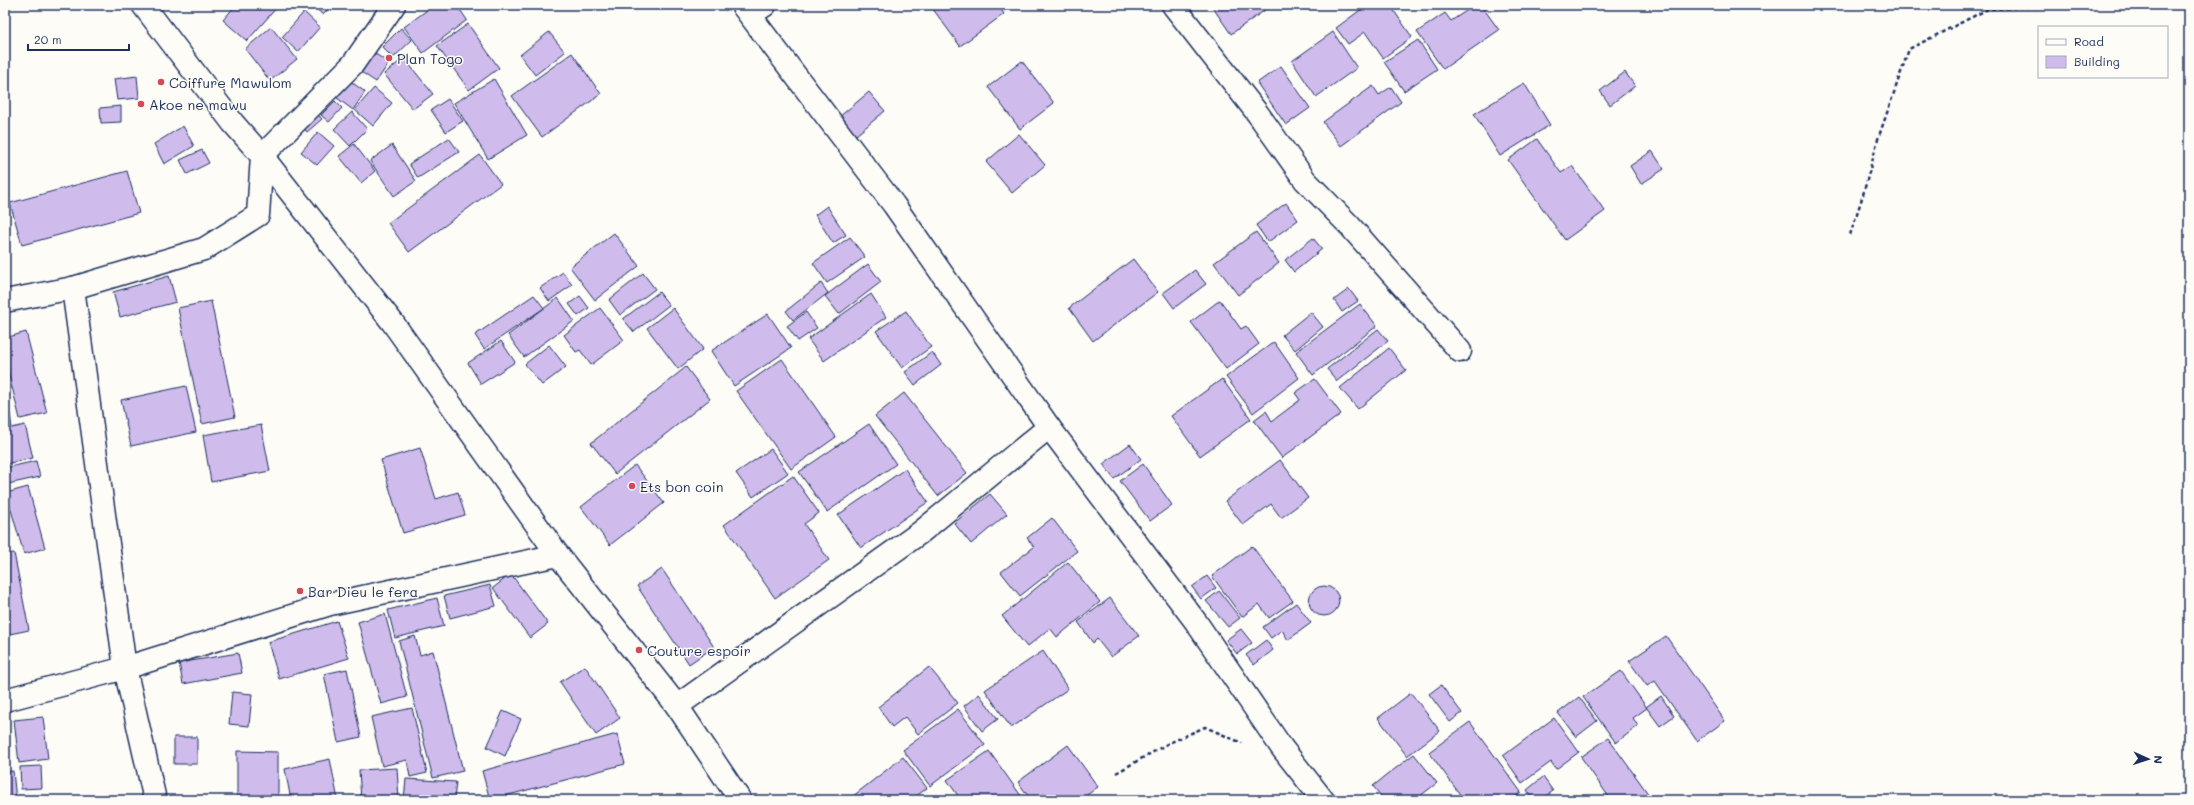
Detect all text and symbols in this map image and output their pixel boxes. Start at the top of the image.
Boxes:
scale bar [28,26,129,52]
legend [2038,26,2168,78]
text: 20 m [34,31,62,47]
text: Road [2074,33,2104,49]
place label: Plan Togo [397,49,463,68]
marker: Plan Togo [384,53,394,63]
text: Building [2074,53,2120,69]
place label: Coiffure Mawulom [169,73,292,92]
marker: Coiffure Mawulom [156,77,166,87]
place label: Akoe ne mawu [149,95,247,114]
marker: Akoe ne mawu [136,99,146,109]
place label: Ets bon coin [640,477,724,496]
marker: Ets bon coin [627,481,637,491]
place label: Bar Dieu le fera [308,582,418,601]
marker: Bar Dieu le fera [295,586,305,596]
place label: Couture espoir [647,641,751,660]
marker: Couture espoir [634,645,644,655]
north arrow [2128,739,2168,779]
text: N [2151,755,2166,764]

